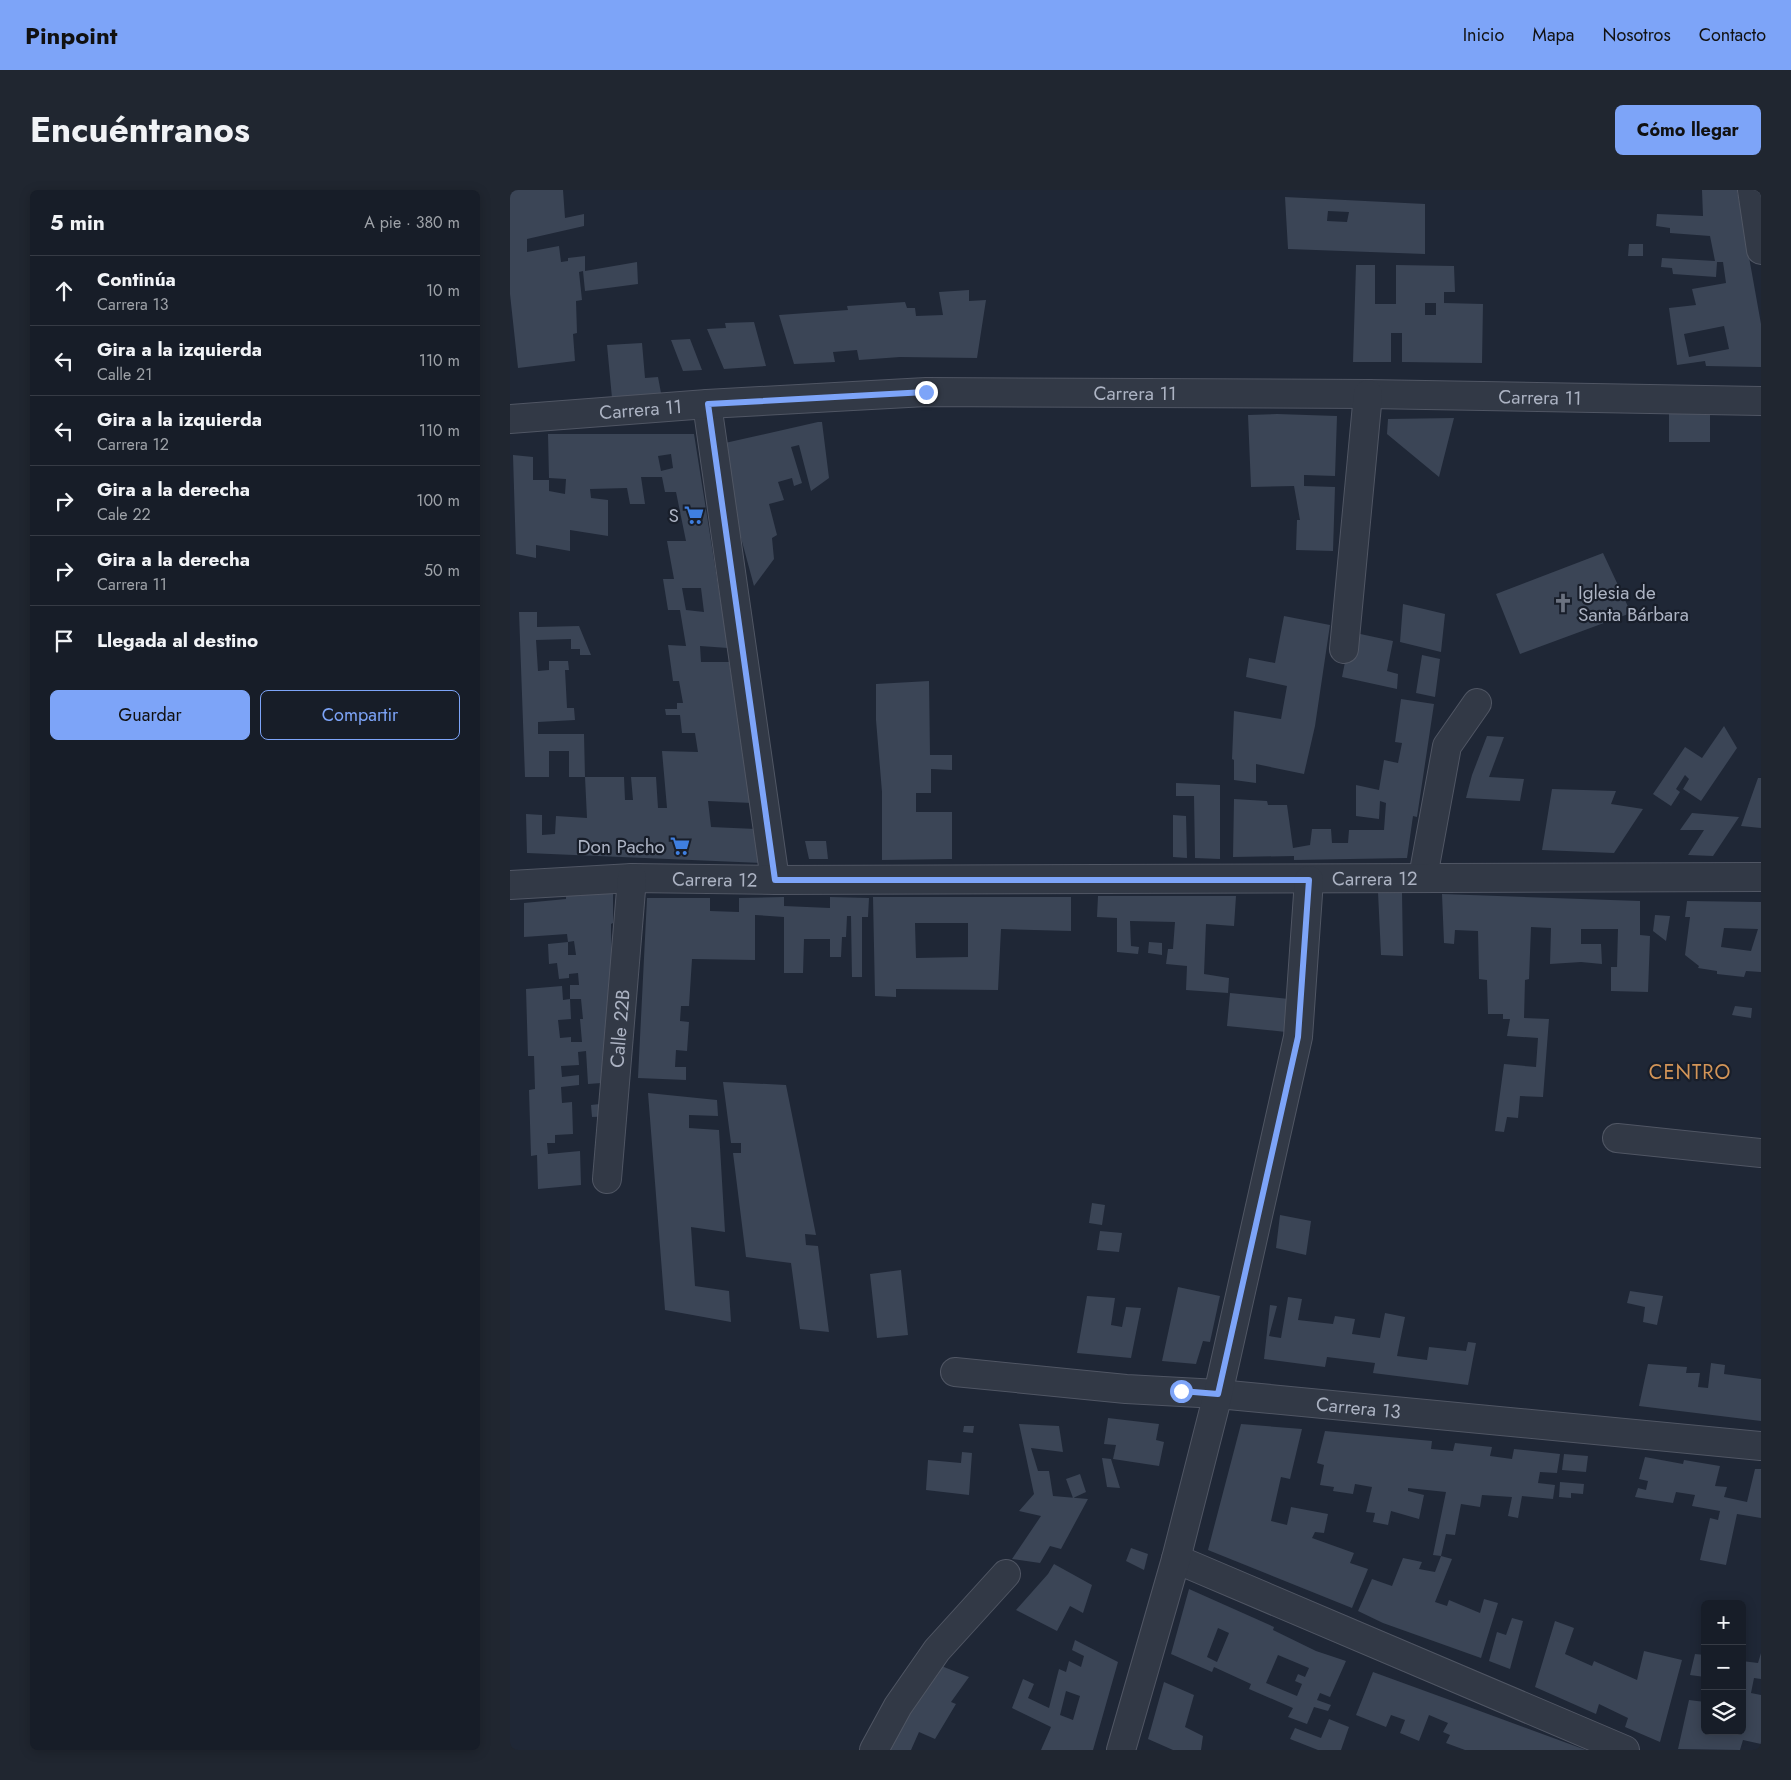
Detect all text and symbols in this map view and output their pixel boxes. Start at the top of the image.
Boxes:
text: Pinpoint [25,18,117,53]
text: Inicio [1463,22,1504,48]
text: Mapa [1532,22,1574,48]
text: Nosotros [1602,22,1671,48]
text: Contacto [1699,22,1766,48]
text: Encuéntranos [30,105,250,155]
button: Cómo llegar [1615,105,1761,155]
text: 5 min [50,208,105,238]
text: A pie · 380 m [364,211,460,234]
text: Continúa [97,266,176,293]
icon: ahead [50,277,78,305]
text: 10 m [426,279,460,302]
text: Carrera 13 [97,293,169,316]
text: Gira a la izquierda [97,336,262,363]
icon: left [50,347,78,375]
text: 110 m [419,349,460,372]
text: Calle 21 [97,363,152,386]
street label: Carrera 11 [1093,380,1177,407]
route end [915,381,938,404]
street label: Carrera 11 [1498,383,1582,412]
street label: Carrera 11 [598,393,683,426]
text: Gira a la izquierda [97,406,262,433]
icon: left [50,417,78,445]
text: 110 m [419,419,460,442]
text: Carrera 12 [97,433,169,456]
text: Gira a la derecha [97,476,250,503]
icon: right [50,487,78,515]
text: 100 m [416,489,460,512]
place label: S [669,502,679,529]
text: Cale 22 [97,503,151,526]
supermarket icon: S [683,504,705,526]
text: Gira a la derecha [97,546,250,573]
icon: right [50,557,78,585]
text: 50 m [424,559,460,582]
text: Carrera 11 [97,573,167,596]
place label: Iglesia de Santa Bárbara [1578,579,1689,628]
church icon: Iglesia de Santa Bárbara [1552,592,1574,614]
icon: arrive [50,627,78,655]
text: Llegada al destino [97,627,258,654]
button: Guardar [50,690,250,740]
button: Compartir [260,690,460,740]
place label: Don Pacho [578,833,665,860]
supermarket icon: Don Pacho [669,835,691,857]
street label: Carrera 12 [1332,865,1418,892]
street label: Carrera 12 [672,866,758,894]
street label: Calle 22B [603,988,637,1069]
district label: CENTRO [1649,1058,1731,1087]
route start [1170,1380,1193,1403]
street label: Carrera 13 [1315,1390,1402,1425]
map controls [1701,1600,1746,1735]
button: + [1701,1600,1746,1645]
button: − [1701,1645,1746,1690]
button: layers [1701,1690,1746,1735]

